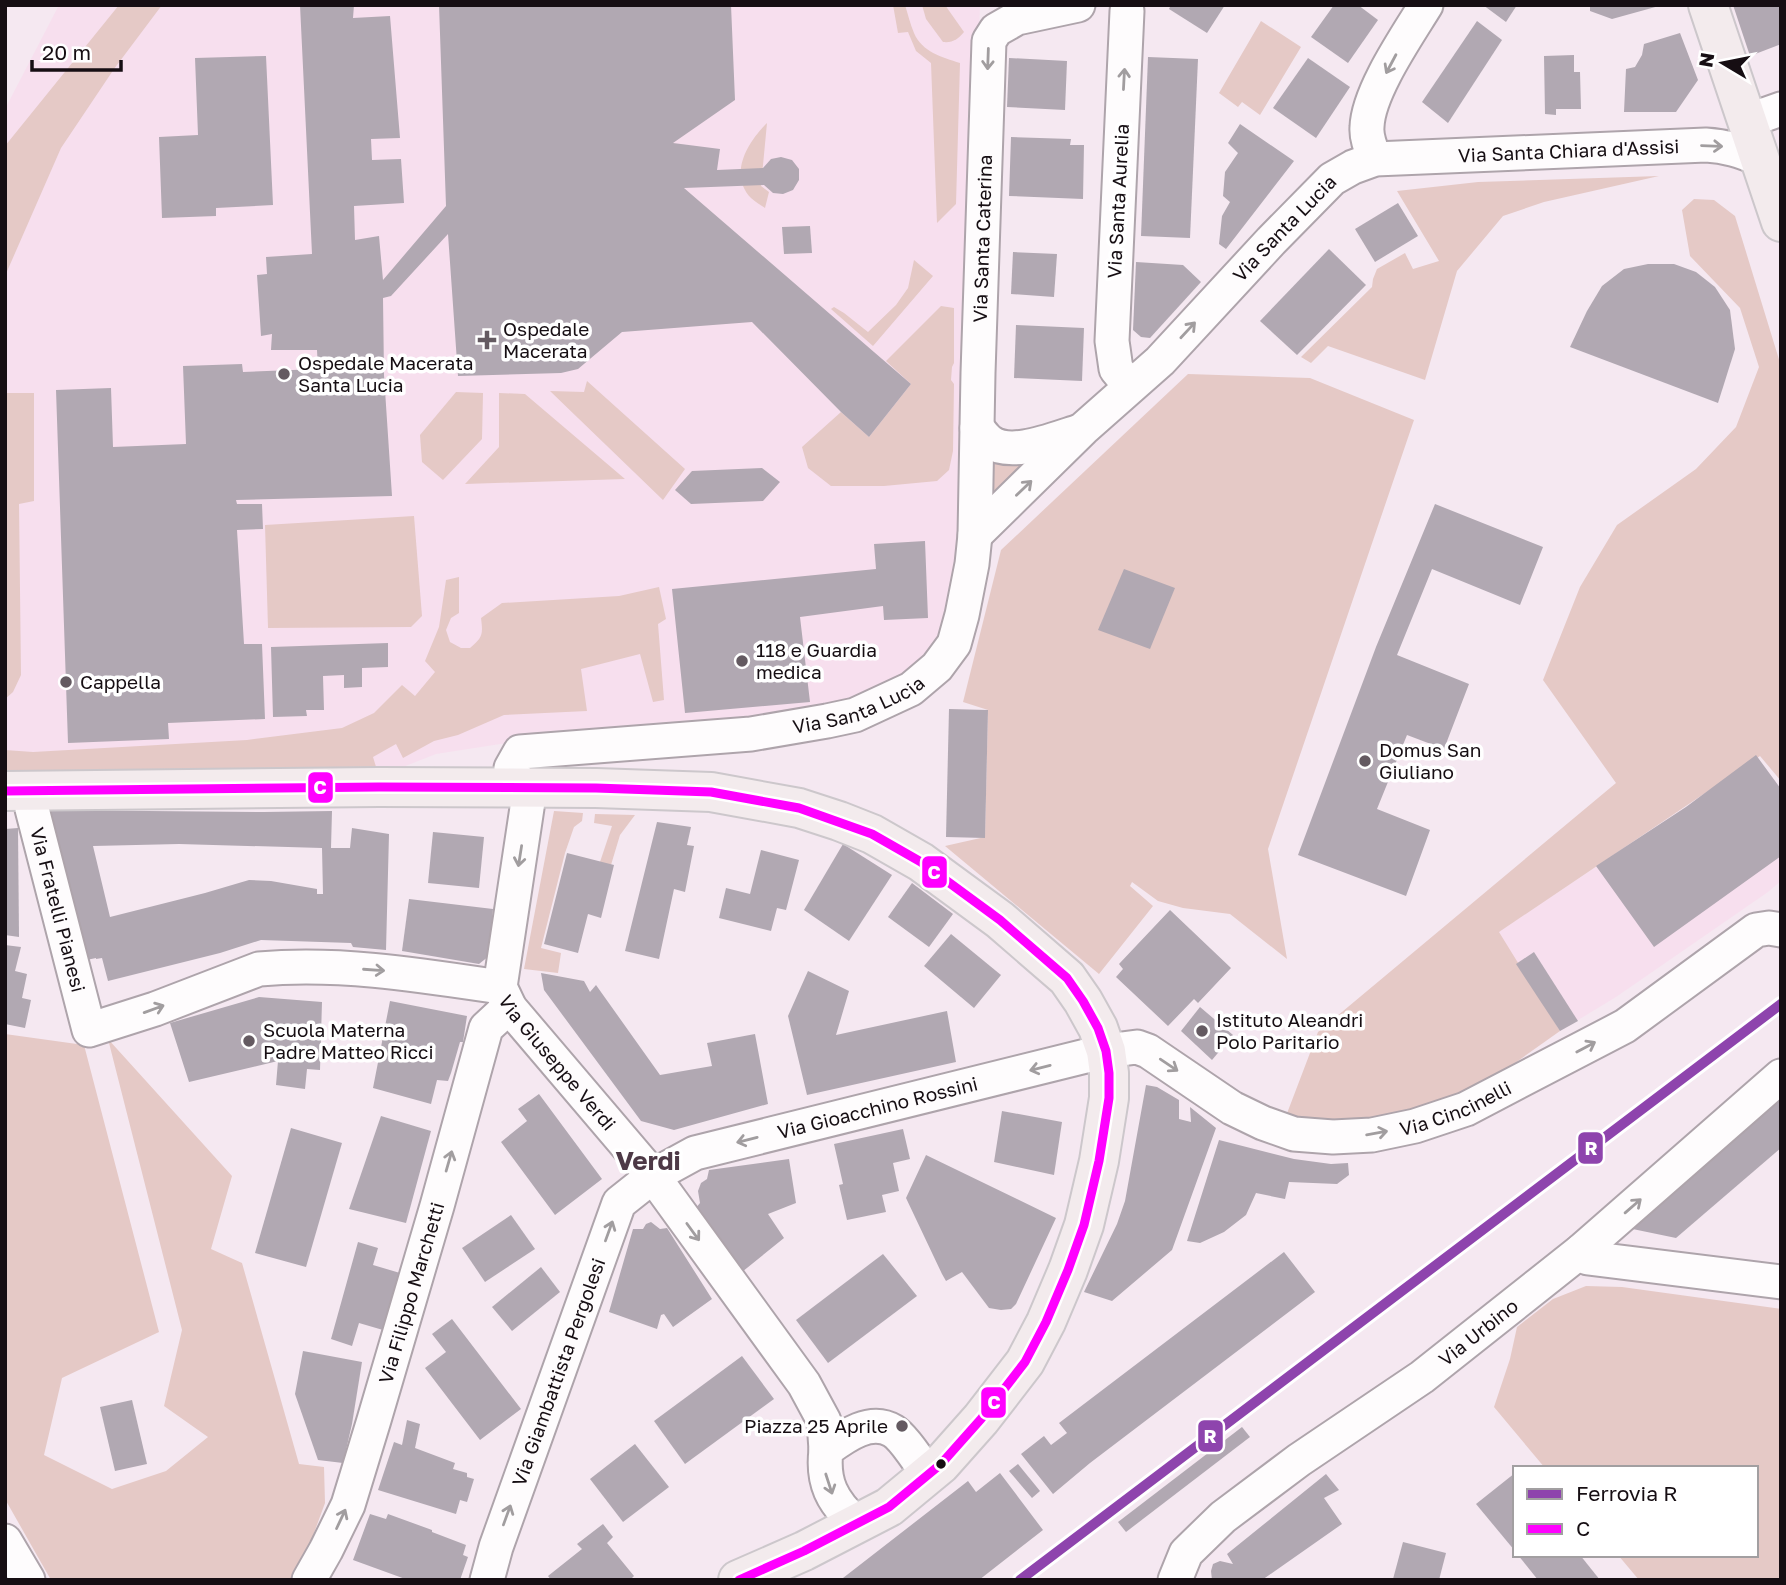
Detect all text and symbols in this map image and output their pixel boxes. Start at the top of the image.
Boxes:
scale bar [32,28,121,72]
north arrow [1688,28,1758,98]
text: 20 m [42,39,91,65]
one-way arrow [982,47,995,70]
text: N [1693,51,1718,69]
one-way arrow [1384,53,1398,74]
one-way arrow [1117,68,1130,91]
street label: Via Santa Aurelia [1102,123,1133,279]
street label: Via Santa Chiara d'Assisi [1458,134,1680,166]
one-way arrow [1700,140,1723,153]
street label: Via Santa Caterina [968,154,996,323]
street label: Via Santa Lucia [1228,170,1341,286]
place label: Ospedale Macerata [503,317,589,362]
one-way arrow [1179,322,1196,340]
marker: Ospedale Macerata [477,330,497,350]
place label: Ospedale Macerata Santa Lucia [298,351,473,396]
marker: Ospedale Macerata Santa Lucia [276,366,292,382]
one-way arrow [1015,479,1032,496]
place label: 118 e Guardia medica [756,638,877,683]
marker: 118 e Guardia medica [734,653,750,669]
place label: Cappella [80,670,161,693]
street label: Via Santa Lucia [791,671,929,738]
marker: Cappella [58,674,74,690]
place label: Domus San Giuliano [1379,738,1481,783]
marker: Domus San Giuliano [1357,753,1373,769]
line badge: C [307,771,334,804]
text: C [313,775,327,798]
street label: Via Fratelli Pianesi [26,825,91,994]
one-way arrow [513,844,526,867]
line badge: C [921,855,948,889]
text: C [927,860,941,883]
one-way arrow [363,964,385,977]
street label: Via Giuseppe Verdi [494,991,621,1135]
one-way arrow [143,1002,165,1014]
place label: Istituto Aleandri Polo Paritario [1216,1008,1363,1053]
place label: Scuola Materna Padre Matteo Ricci [263,1018,434,1063]
marker: Istituto Aleandri Polo Paritario [1194,1023,1210,1039]
marker: Scuola Materna Padre Matteo Ricci [241,1033,257,1049]
one-way arrow [1575,1039,1596,1053]
one-way arrow [1158,1058,1178,1072]
one-way arrow [1029,1062,1051,1075]
street label: Via Gioacchino Rossini [775,1071,980,1143]
street label: Via Cincinelli [1397,1076,1515,1140]
one-way arrow [1365,1126,1388,1140]
line badge: R [1577,1131,1604,1165]
one-way arrow [736,1134,759,1147]
text: R [1584,1136,1598,1159]
district label: Verdi [615,1145,681,1176]
one-way arrow [443,1150,456,1173]
one-way arrow [1623,1198,1641,1214]
street label: Via Filippo Marchetti [373,1199,449,1386]
one-way arrow [604,1221,616,1243]
one-way arrow [685,1222,700,1241]
street label: Via Giambattista Pergolesi [507,1255,609,1489]
street label: Via Urbino [1434,1294,1522,1370]
line badge: C [980,1386,1007,1419]
text: C [987,1390,1001,1413]
place label: Piazza 25 Aprile [744,1414,888,1437]
marker: Piazza 25 Aprile [894,1418,910,1434]
line badge: R [1197,1419,1224,1453]
text: R [1203,1424,1217,1447]
unlabelled marker [934,1457,948,1471]
legend [1513,1466,1758,1557]
one-way arrow [824,1473,836,1495]
text: Ferrovia R [1576,1480,1678,1506]
one-way arrow [502,1504,514,1526]
one-way arrow [334,1509,348,1530]
text: C [1576,1515,1590,1541]

